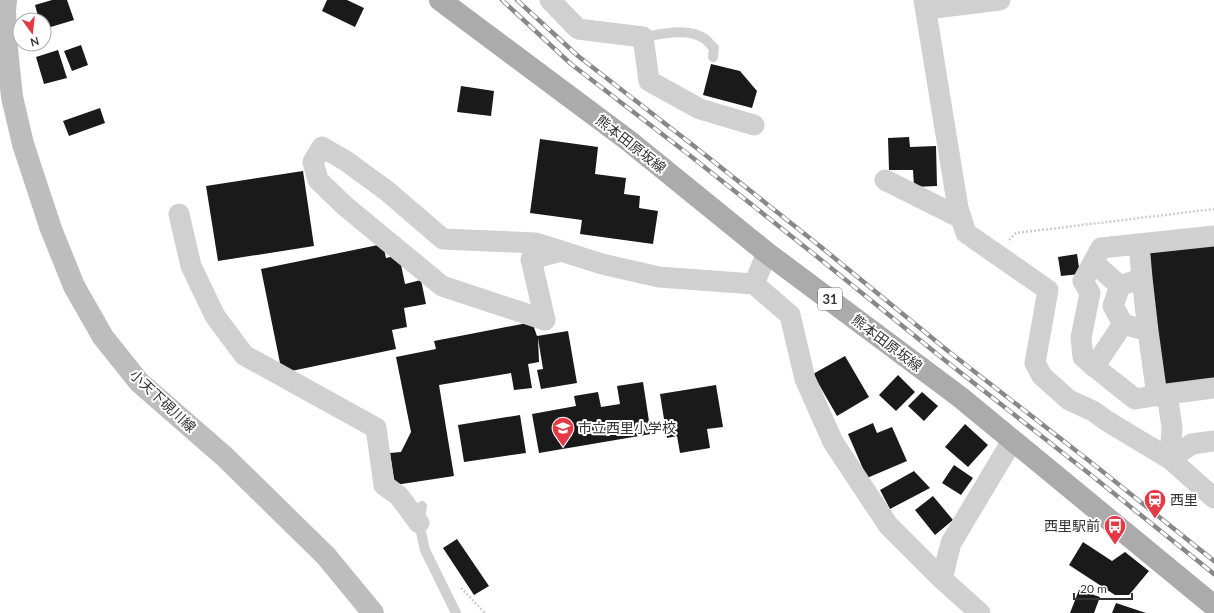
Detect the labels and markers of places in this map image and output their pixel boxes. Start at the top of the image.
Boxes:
school or university icon: 市立西里小学校 [550,415,576,448]
place label: 市立西里小学校 [578,419,676,436]
station icon: 西里 [1142,487,1168,520]
place label: 西里 [1170,491,1198,508]
bus stop icon: 西里駅前 [1102,513,1128,546]
place label: 西里駅前 [1044,517,1100,534]

